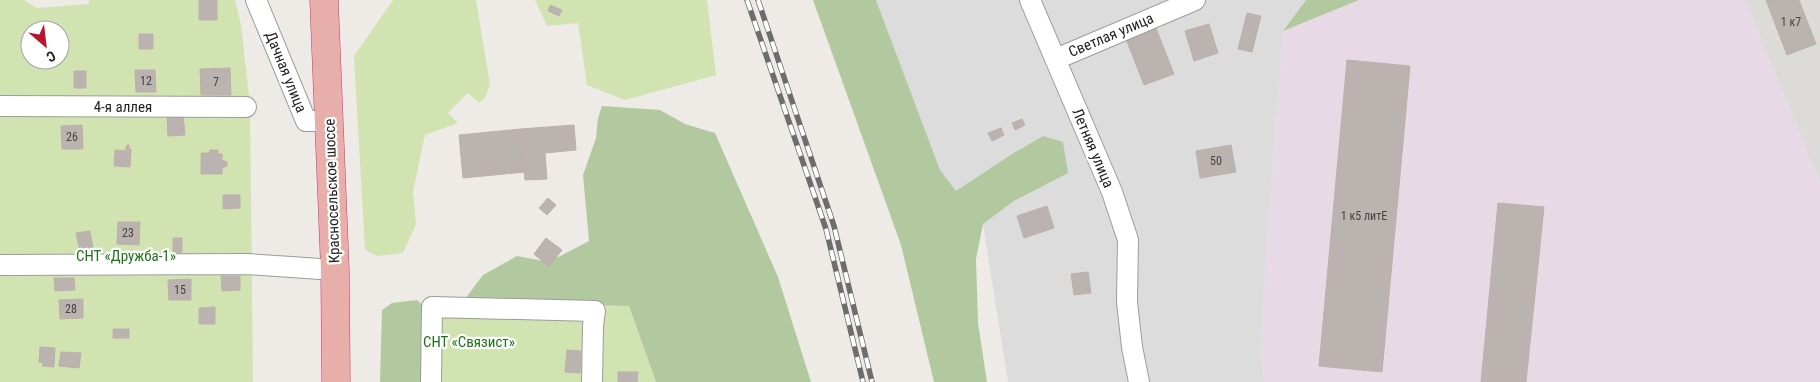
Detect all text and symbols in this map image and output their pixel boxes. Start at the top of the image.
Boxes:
street label: Светлая улица [1066,9,1156,61]
house number: 1 к7 [1781,15,1801,29]
north arrow [20,20,70,70]
street label: Дачная улица [262,29,310,115]
text: С [44,48,58,65]
house number: 12 [140,74,152,88]
house number: 7 [213,75,219,89]
street label: 4-я аллея [94,98,152,116]
street label: Летняя улица [1068,106,1118,190]
street label: Красносельское шоссе [320,118,344,264]
house number: 26 [66,130,78,144]
house number: 50 [1210,154,1222,168]
house number: 1 к5 литЕ [1341,209,1387,223]
house number: 23 [122,226,134,240]
park label: СНТ «Дружба-1» [76,247,176,265]
house number: 15 [174,283,186,297]
house number: 28 [65,302,77,316]
park label: СНТ «Связист» [423,333,515,351]

